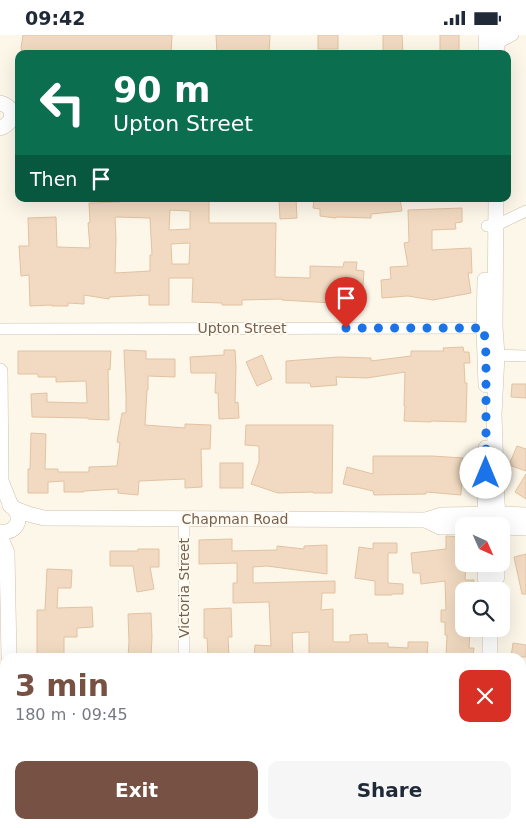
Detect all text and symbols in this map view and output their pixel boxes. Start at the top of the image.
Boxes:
text: 09:42 [25,7,85,29]
icon: left [30,70,95,135]
text: 90 m [113,70,210,110]
text: Upton Street [113,111,253,136]
icon: arrive [87,165,115,193]
text: Then [30,168,77,190]
pin [325,277,367,328]
icon: arrive [332,284,360,312]
street label: Upton Street [197,320,287,336]
position arrow [459,446,511,498]
street label: Chapman Road [182,511,288,527]
north arrow [455,517,510,573]
map controls [455,517,510,637]
street label: Victoria Street [176,537,192,638]
button: search [455,582,510,637]
text: 3 min [15,668,109,703]
button: close [459,670,511,722]
text: 180 m · 09:45 [15,705,128,724]
button: Exit [15,761,258,819]
button: Share [268,761,511,819]

